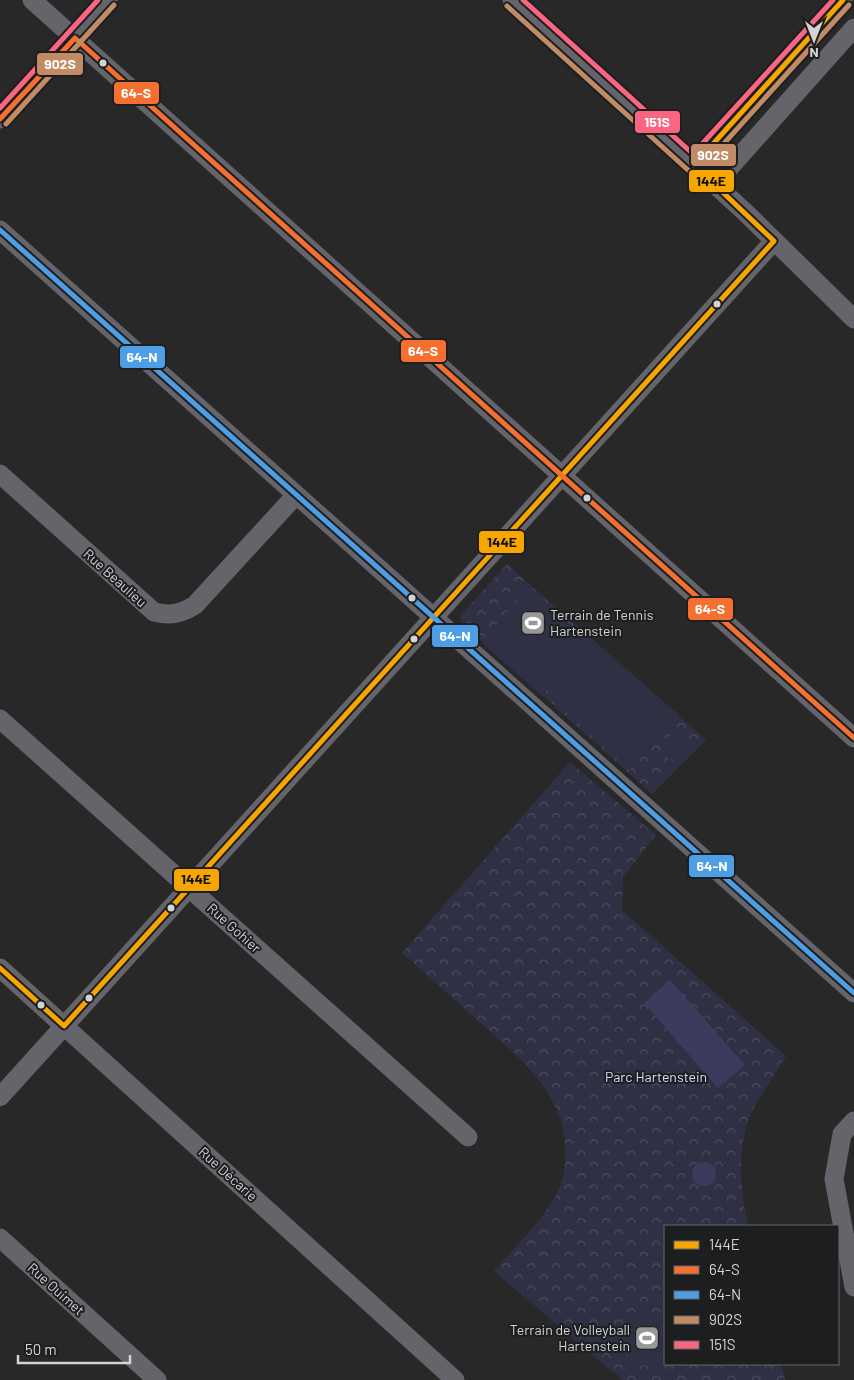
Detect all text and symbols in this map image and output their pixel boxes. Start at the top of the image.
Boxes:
north arrow [789,15,839,65]
text: N [809,45,819,62]
line badge: 902S [36,52,84,76]
text: 902S [44,55,76,72]
unlabelled marker [98,58,108,68]
line badge: 64-S [113,81,160,105]
text: 64-S [121,84,151,101]
line badge: 151S [634,110,681,134]
text: 151S [644,113,670,130]
line badge: 902S [690,143,737,167]
text: 902S [697,146,729,163]
line badge: 144E [688,169,735,193]
text: 144E [696,172,726,189]
unlabelled marker [712,299,722,309]
line badge: 64-S [400,339,447,363]
text: 64-S [408,342,438,359]
line badge: 64-N [119,345,166,369]
text: 64-N [126,348,158,365]
unlabelled marker [582,493,592,503]
line badge: 144E [478,530,525,554]
text: 144E [487,533,517,550]
street label: Rue Beaulieu [80,545,150,610]
unlabelled marker [407,593,417,603]
line badge: 64-S [687,597,734,621]
text: 64-S [695,600,725,617]
place label: Terrain de Tennis Hartenstein [550,606,654,639]
sports icon: Terrain de Tennis Hartenstein [520,610,546,636]
line badge: 64-N [431,624,479,648]
text: 64-N [439,627,471,644]
unlabelled marker [409,634,419,644]
line badge: 64-N [688,854,735,878]
text: 64-N [696,857,728,874]
line badge: 144E [173,868,220,892]
text: 144E [181,870,211,887]
street label: Rue Gohier [204,899,265,956]
unlabelled marker [166,903,176,913]
unlabelled marker [84,993,94,1003]
unlabelled marker [36,1000,46,1010]
park label: Parc Hartenstein [605,1068,707,1085]
street label: Rue Décarie [196,1143,261,1204]
legend [664,1225,839,1365]
text: 144E [709,1235,740,1253]
street label: Rue Ouimet [25,1259,88,1318]
text: 64-S [709,1260,740,1278]
text: 64-N [709,1285,741,1303]
text: 902S [709,1310,742,1328]
place label: Terrain de Volleyball Hartenstein [510,1321,630,1354]
sports icon: Terrain de Volleyball Hartenstein [634,1325,660,1351]
scale bar [18,1332,130,1364]
text: 151S [709,1335,736,1353]
text: 50 m [25,1340,57,1358]

